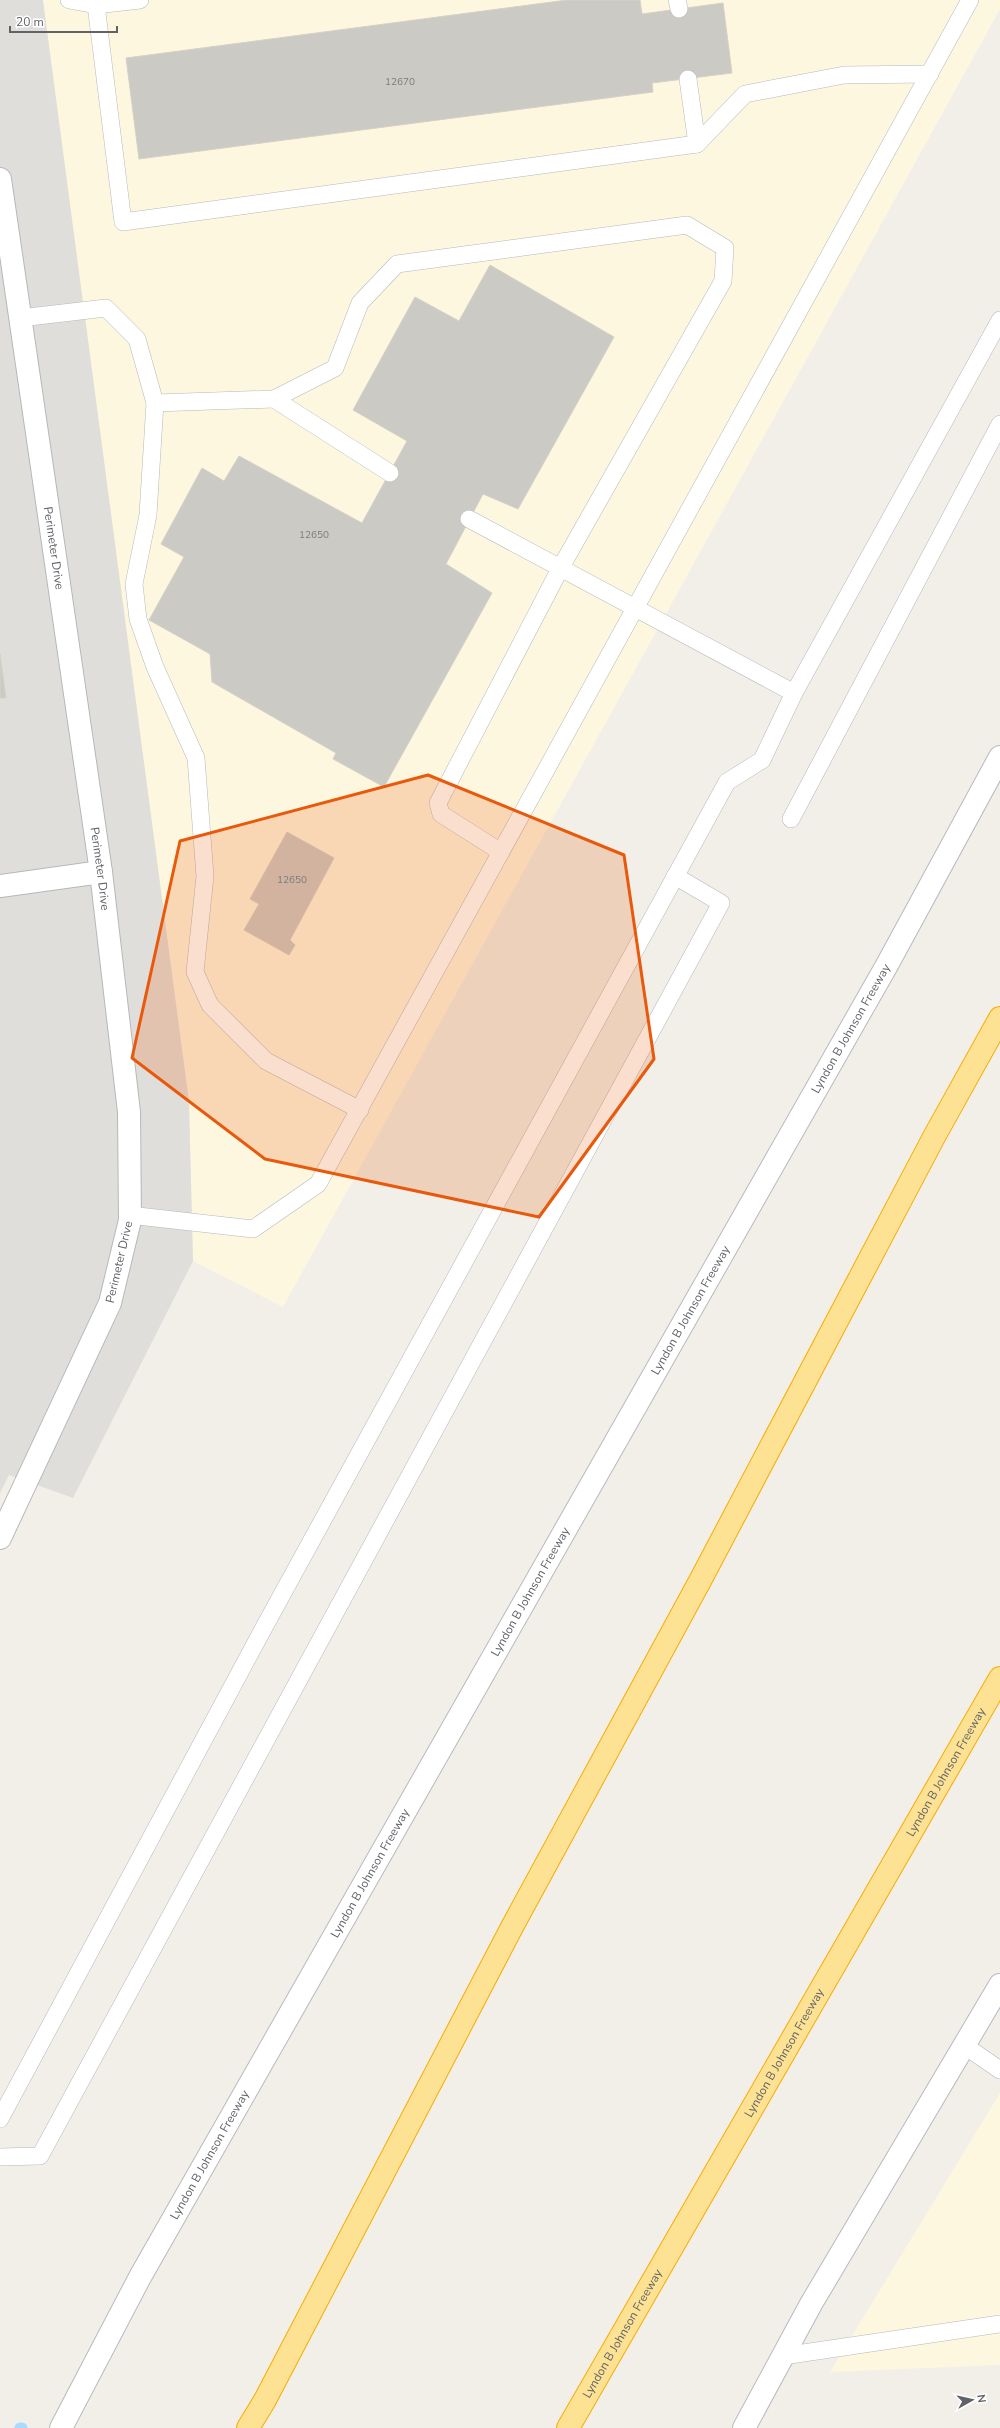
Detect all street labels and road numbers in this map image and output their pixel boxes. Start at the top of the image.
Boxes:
street label: Perimeter Drive [40,505,68,591]
street label: Perimeter Drive [87,826,113,911]
street label: Lyndon B Johnson Freeway [808,960,894,1096]
street label: Perimeter Drive [102,1219,136,1305]
street label: Lyndon B Johnson Freeway [647,1242,734,1378]
street label: Lyndon B Johnson Freeway [487,1523,574,1659]
street label: Lyndon B Johnson Freeway [902,1704,990,1839]
street label: Lyndon B Johnson Freeway [327,1805,413,1941]
street label: Lyndon B Johnson Freeway [741,1985,828,2120]
street label: Lyndon B Johnson Freeway [166,2087,253,2222]
street label: Lyndon B Johnson Freeway [579,2265,666,2401]

